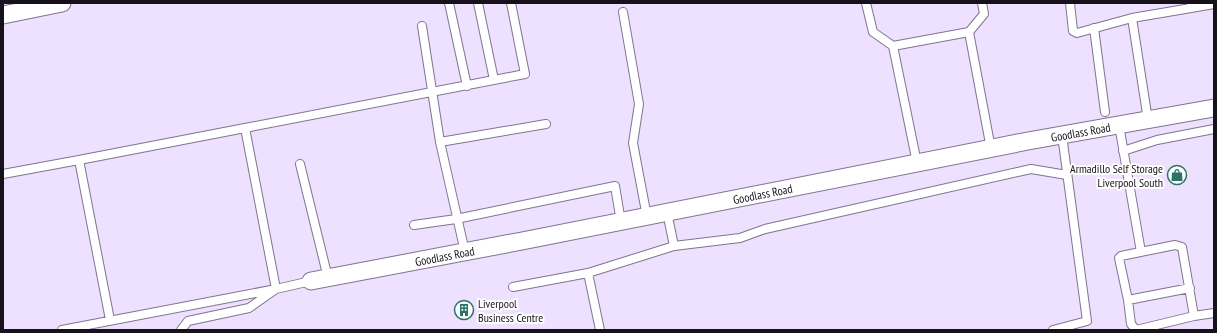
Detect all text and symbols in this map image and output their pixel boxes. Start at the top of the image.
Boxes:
street label: Goodlass Road [1050,119,1112,144]
place label: Armadillo Self Storage Liverpool South [1070,161,1163,190]
shop icon: Armadillo Self Storage Liverpool South [1166,164,1188,186]
street label: Goodlass Road [732,180,794,207]
street label: Goodlass Road [414,243,476,269]
place label: Liverpool Business Centre [478,296,543,325]
building icon: Liverpool Business Centre [453,299,475,321]

